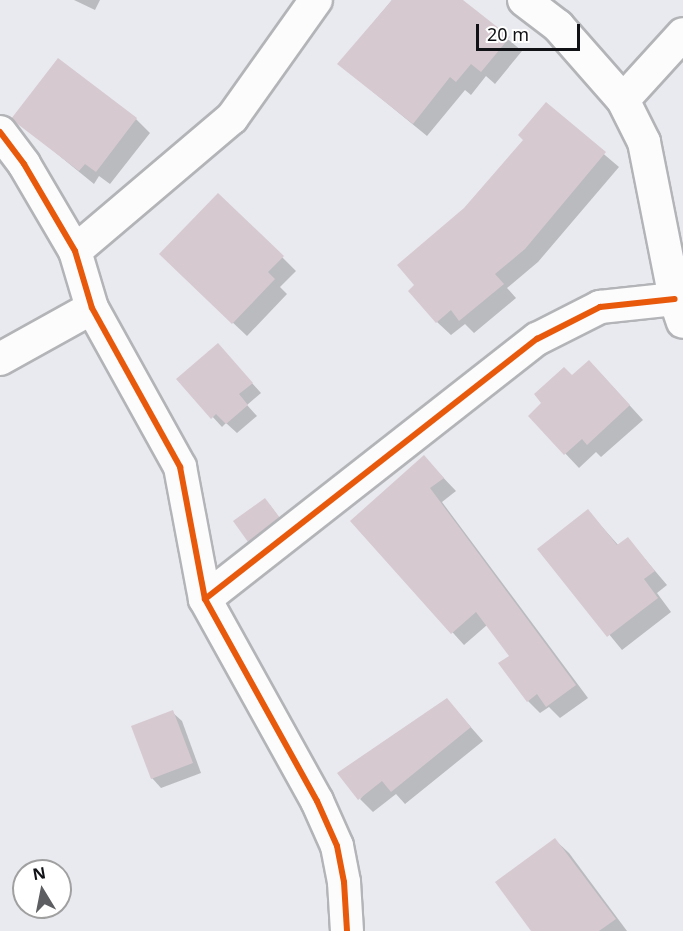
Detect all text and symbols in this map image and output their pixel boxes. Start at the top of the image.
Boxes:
scale bar [479,12,582,50]
text: 20 m [487,22,529,46]
north arrow [12,859,72,919]
text: N [31,861,48,885]

